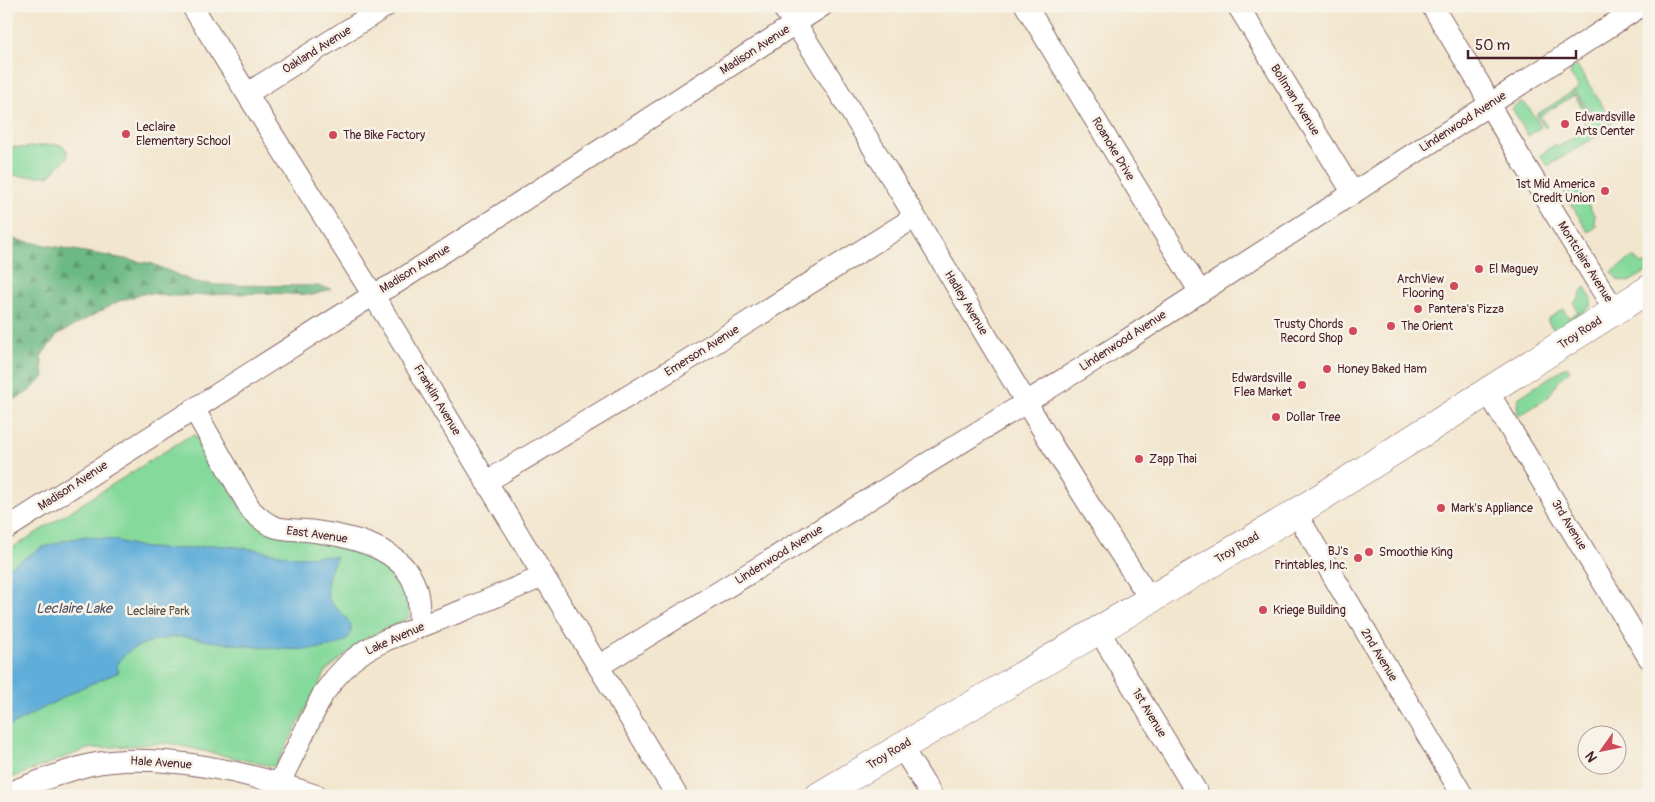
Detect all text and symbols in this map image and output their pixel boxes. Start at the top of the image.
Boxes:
street label: Madison Avenue [717,22,793,78]
street label: Oakland Avenue [280,23,354,77]
scale bar [1468,28,1575,60]
text: 50 m [1475,36,1510,55]
street label: Bollman Avenue [1267,62,1323,138]
street label: Lindenwood Avenue [1417,88,1509,156]
place label: Edwardsville Arts Center [1575,110,1635,139]
street label: Roanoke Drive [1088,115,1138,183]
marker: Edwardsville Arts Center [1559,118,1571,130]
place label: Leclaire Elementary School [136,120,231,149]
marker: Leclaire Elementary School [120,128,132,140]
place label: The Bike Factory [343,128,425,143]
marker: The Bike Factory [327,129,339,141]
place label: 1st Mid America Credit Union [1516,177,1595,206]
marker: 1st Mid America Credit Union [1599,185,1611,197]
street label: Montclaire Avenue [1554,219,1616,305]
street label: Madison Avenue [377,241,453,297]
place label: El Maguey [1489,262,1538,277]
marker: El Maguey [1473,263,1485,275]
street label: Hadley Avenue [941,268,991,338]
place label: ArchView Flooring [1397,272,1444,301]
marker: ArchView Flooring [1448,280,1460,292]
place label: Pantera's Pizza [1428,302,1504,317]
marker: Pantera's Pizza [1412,303,1424,315]
street label: Lindenwood Avenue [1077,307,1169,375]
street label: Troy Road [1555,313,1605,353]
place label: Trusty Chords Record Shop [1274,317,1344,346]
place label: The Orient [1401,319,1453,334]
marker: The Orient [1385,320,1397,332]
street label: Emerson Avenue [662,322,742,380]
marker: Trusty Chords Record Shop [1347,325,1359,337]
street label: Franklin Avenue [410,362,464,438]
place label: Honey Baked Ham [1337,362,1427,377]
marker: Honey Baked Ham [1321,363,1333,375]
place label: Edwardsville Flea Market [1232,371,1292,400]
marker: Edwardsville Flea Market [1296,379,1308,391]
place label: Dollar Tree [1286,410,1340,425]
marker: Dollar Tree [1270,411,1282,423]
place label: Zapp Thai [1149,452,1197,467]
marker: Zapp Thai [1133,453,1145,465]
street label: Madison Avenue [35,458,111,514]
street label: 3rd Avenue [1548,497,1590,553]
place label: Mark's Appliance [1451,501,1533,516]
marker: Mark's Appliance [1435,502,1447,514]
street label: Lindenwood Avenue [732,522,826,588]
street label: East Avenue [285,523,349,547]
street label: Troy Road [1212,529,1262,567]
place label: BJ's Printables, Inc. [1274,544,1349,573]
place label: Smoothie King [1379,545,1453,560]
marker: Smoothie King [1363,546,1375,558]
marker: BJ's Printables, Inc. [1352,552,1364,564]
water label: Leclaire Lake [36,600,114,617]
place label: Kriege Building [1273,603,1346,618]
park label: Leclaire Park [127,604,189,619]
marker: Kriege Building [1257,604,1269,616]
street label: Lake Avenue [363,619,427,659]
street label: 2nd Avenue [1357,626,1401,684]
street label: 1st Avenue [1129,686,1169,740]
north arrow [1578,724,1628,774]
street label: Troy Road [864,735,914,773]
text: N [1582,748,1601,765]
street label: Hale Avenue [130,753,192,773]

